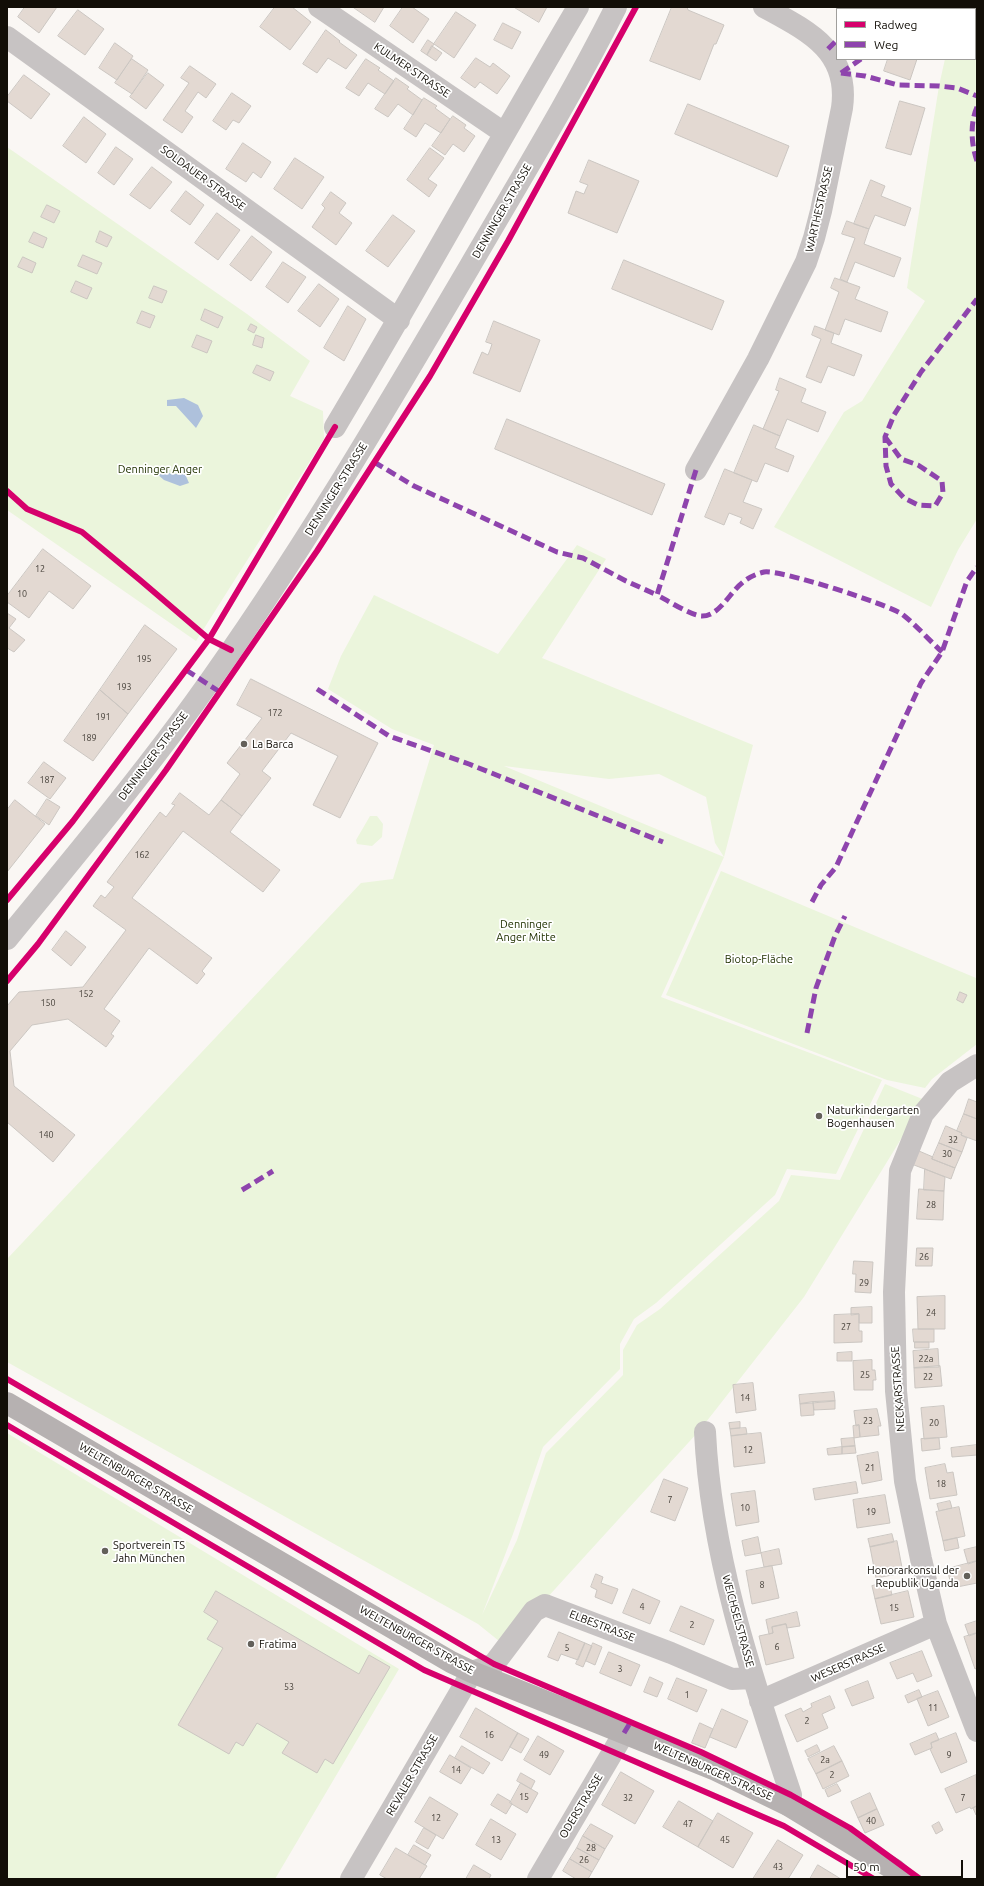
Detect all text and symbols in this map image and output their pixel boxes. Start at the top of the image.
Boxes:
legend [836,8,976,60]
text: Radweg [874,18,917,31]
text: Weg [874,38,898,51]
street label: KULMER STRASSE [371,40,453,100]
street label: SOLDAUER STRASSE [158,143,248,213]
street label: DENNINGER STRASSE [469,161,535,261]
street label: WARTHESTRASSE [803,165,835,253]
street label: DENNINGER STRASSE [302,440,370,538]
park label: Denninger Anger [118,462,202,476]
house number: 12 [35,564,45,574]
house number: 10 [17,589,27,599]
house number: 195 [136,654,152,664]
house number: 193 [116,682,132,692]
house number: 172 [267,708,283,718]
street label: DENNINGER STRASSE [115,709,191,803]
house number: 191 [95,712,111,722]
house number: 189 [81,733,97,743]
place label: La Barca [252,737,293,751]
marker: La Barca [239,739,249,749]
house number: 187 [39,775,55,785]
house number: 162 [134,850,150,860]
park label: Denninger Anger Mitte [496,917,556,943]
park label: Biotop-Fläche [725,952,793,966]
house number: 152 [78,989,94,999]
house number: 150 [40,998,56,1008]
place label: Naturkindergarten Bogenhausen [827,1103,919,1129]
marker: Naturkindergarten Bogenhausen [814,1111,824,1121]
house number: 140 [38,1130,54,1140]
house number: 32 [948,1135,958,1145]
house number: 30 [942,1149,952,1159]
house number: 28 [926,1200,936,1210]
house number: 26 [919,1252,929,1262]
house number: 29 [859,1278,869,1288]
house number: 24 [926,1308,936,1318]
house number: 27 [841,1322,851,1332]
street label: NECKARSTRASSE [888,1346,908,1432]
house number: 22a [919,1354,933,1364]
house number: 25 [860,1370,870,1380]
house number: 22 [923,1372,933,1382]
house number: 14 [740,1393,750,1403]
house number: 23 [863,1416,873,1426]
house number: 20 [929,1418,939,1428]
street label: WELTENBURGER STRASSE [77,1440,195,1516]
house number: 12 [743,1445,753,1455]
house number: 21 [865,1463,875,1473]
house number: 18 [936,1479,946,1489]
house number: 7 [667,1495,673,1505]
house number: 10 [740,1503,750,1513]
house number: 19 [866,1507,876,1517]
place label: Sportverein TS Jahn München [113,1538,185,1564]
marker: Sportverein TS Jahn München [100,1546,110,1556]
place label: Honorarkonsul der Republik Uganda [867,1563,959,1589]
marker: Honorarkonsul der Republik Uganda [962,1571,972,1581]
street label: WEICHSELSTRASSE [719,1573,757,1669]
house number: 8 [759,1580,765,1590]
house number: 4 [639,1602,645,1612]
street label: WELTENBURGER STRASSE [357,1603,477,1677]
house number: 15 [889,1603,899,1613]
street label: ELBESTRASSE [567,1607,637,1645]
house number: 2 [689,1620,695,1630]
place label: Fratima [259,1637,297,1651]
marker: Fratima [246,1639,256,1649]
street label: WESERSTRASSE [809,1641,887,1685]
house number: 6 [774,1642,780,1652]
house number: 5 [564,1643,570,1653]
house number: 3 [617,1664,623,1674]
house number: 53 [284,1682,294,1692]
house number: 1 [684,1690,690,1700]
house number: 11 [928,1703,938,1713]
house number: 2 [804,1716,810,1726]
house number: 16 [484,1730,494,1740]
street label: REVALER STRASSE [383,1732,441,1818]
street label: WELTENBURGER STRASSE [651,1739,775,1803]
house number: 49 [539,1750,549,1760]
house number: 9 [946,1750,952,1760]
house number: 2a [820,1755,830,1765]
house number: 14 [451,1765,461,1775]
house number: 2 [829,1770,835,1780]
street label: ODERSTRASSE [556,1771,606,1841]
house number: 15 [519,1792,529,1802]
house number: 32 [623,1793,633,1803]
house number: 7 [960,1793,966,1803]
house number: 12 [431,1813,441,1823]
house number: 40 [866,1816,876,1826]
house number: 47 [683,1819,693,1829]
house number: 13 [491,1835,501,1845]
house number: 45 [720,1835,730,1845]
house number: 28 [586,1843,596,1853]
scale bar [848,1852,965,1878]
house number: 26 [579,1855,589,1865]
text: 50 m [853,1860,880,1873]
house number: 43 [773,1862,783,1872]

